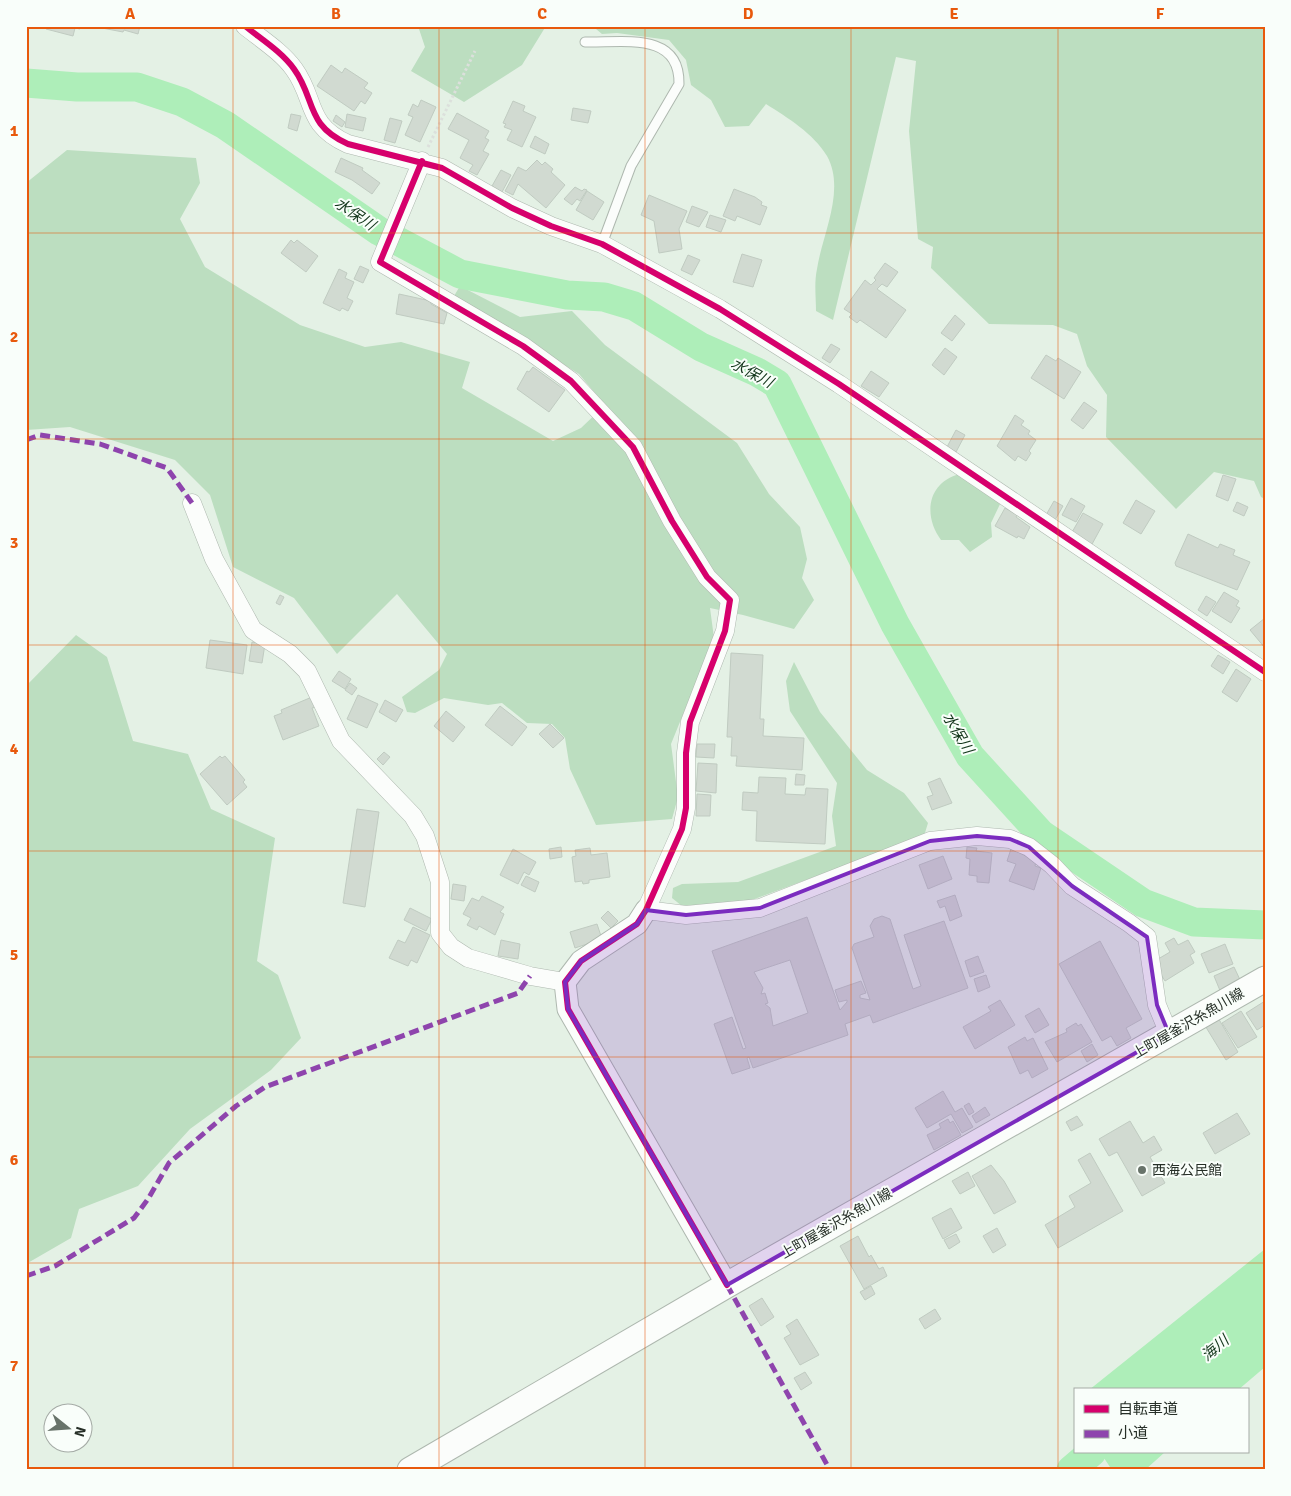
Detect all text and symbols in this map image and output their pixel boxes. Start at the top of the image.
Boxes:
text: A [125,4,136,24]
text: B [331,4,341,24]
text: C [537,4,547,24]
text: D [743,4,754,24]
text: E [949,4,959,24]
text: F [1156,4,1165,24]
text: 1 [10,121,19,141]
water label: 水保川 [331,194,380,235]
text: 2 [10,327,18,347]
water label: 水保川 [728,354,778,392]
text: 3 [10,533,18,553]
water label: 水保川 [939,709,978,759]
text: 4 [10,739,19,759]
text: 5 [10,945,18,965]
street label: 上町屋釜沢糸魚川線 [1129,985,1247,1062]
text: 6 [10,1150,19,1170]
place label: 西海公民館 [1152,1162,1222,1179]
marker: 西海公民館 [1136,1164,1148,1176]
street label: 上町屋釜沢糸魚川線 [777,1185,895,1262]
water label: 海川 [1198,1330,1234,1365]
text: 7 [10,1356,19,1376]
legend [1074,1388,1248,1454]
text: 自転車道 [1118,1400,1178,1418]
north arrow [42,1404,92,1454]
text: 小道 [1118,1424,1148,1442]
text: N [70,1425,90,1439]

